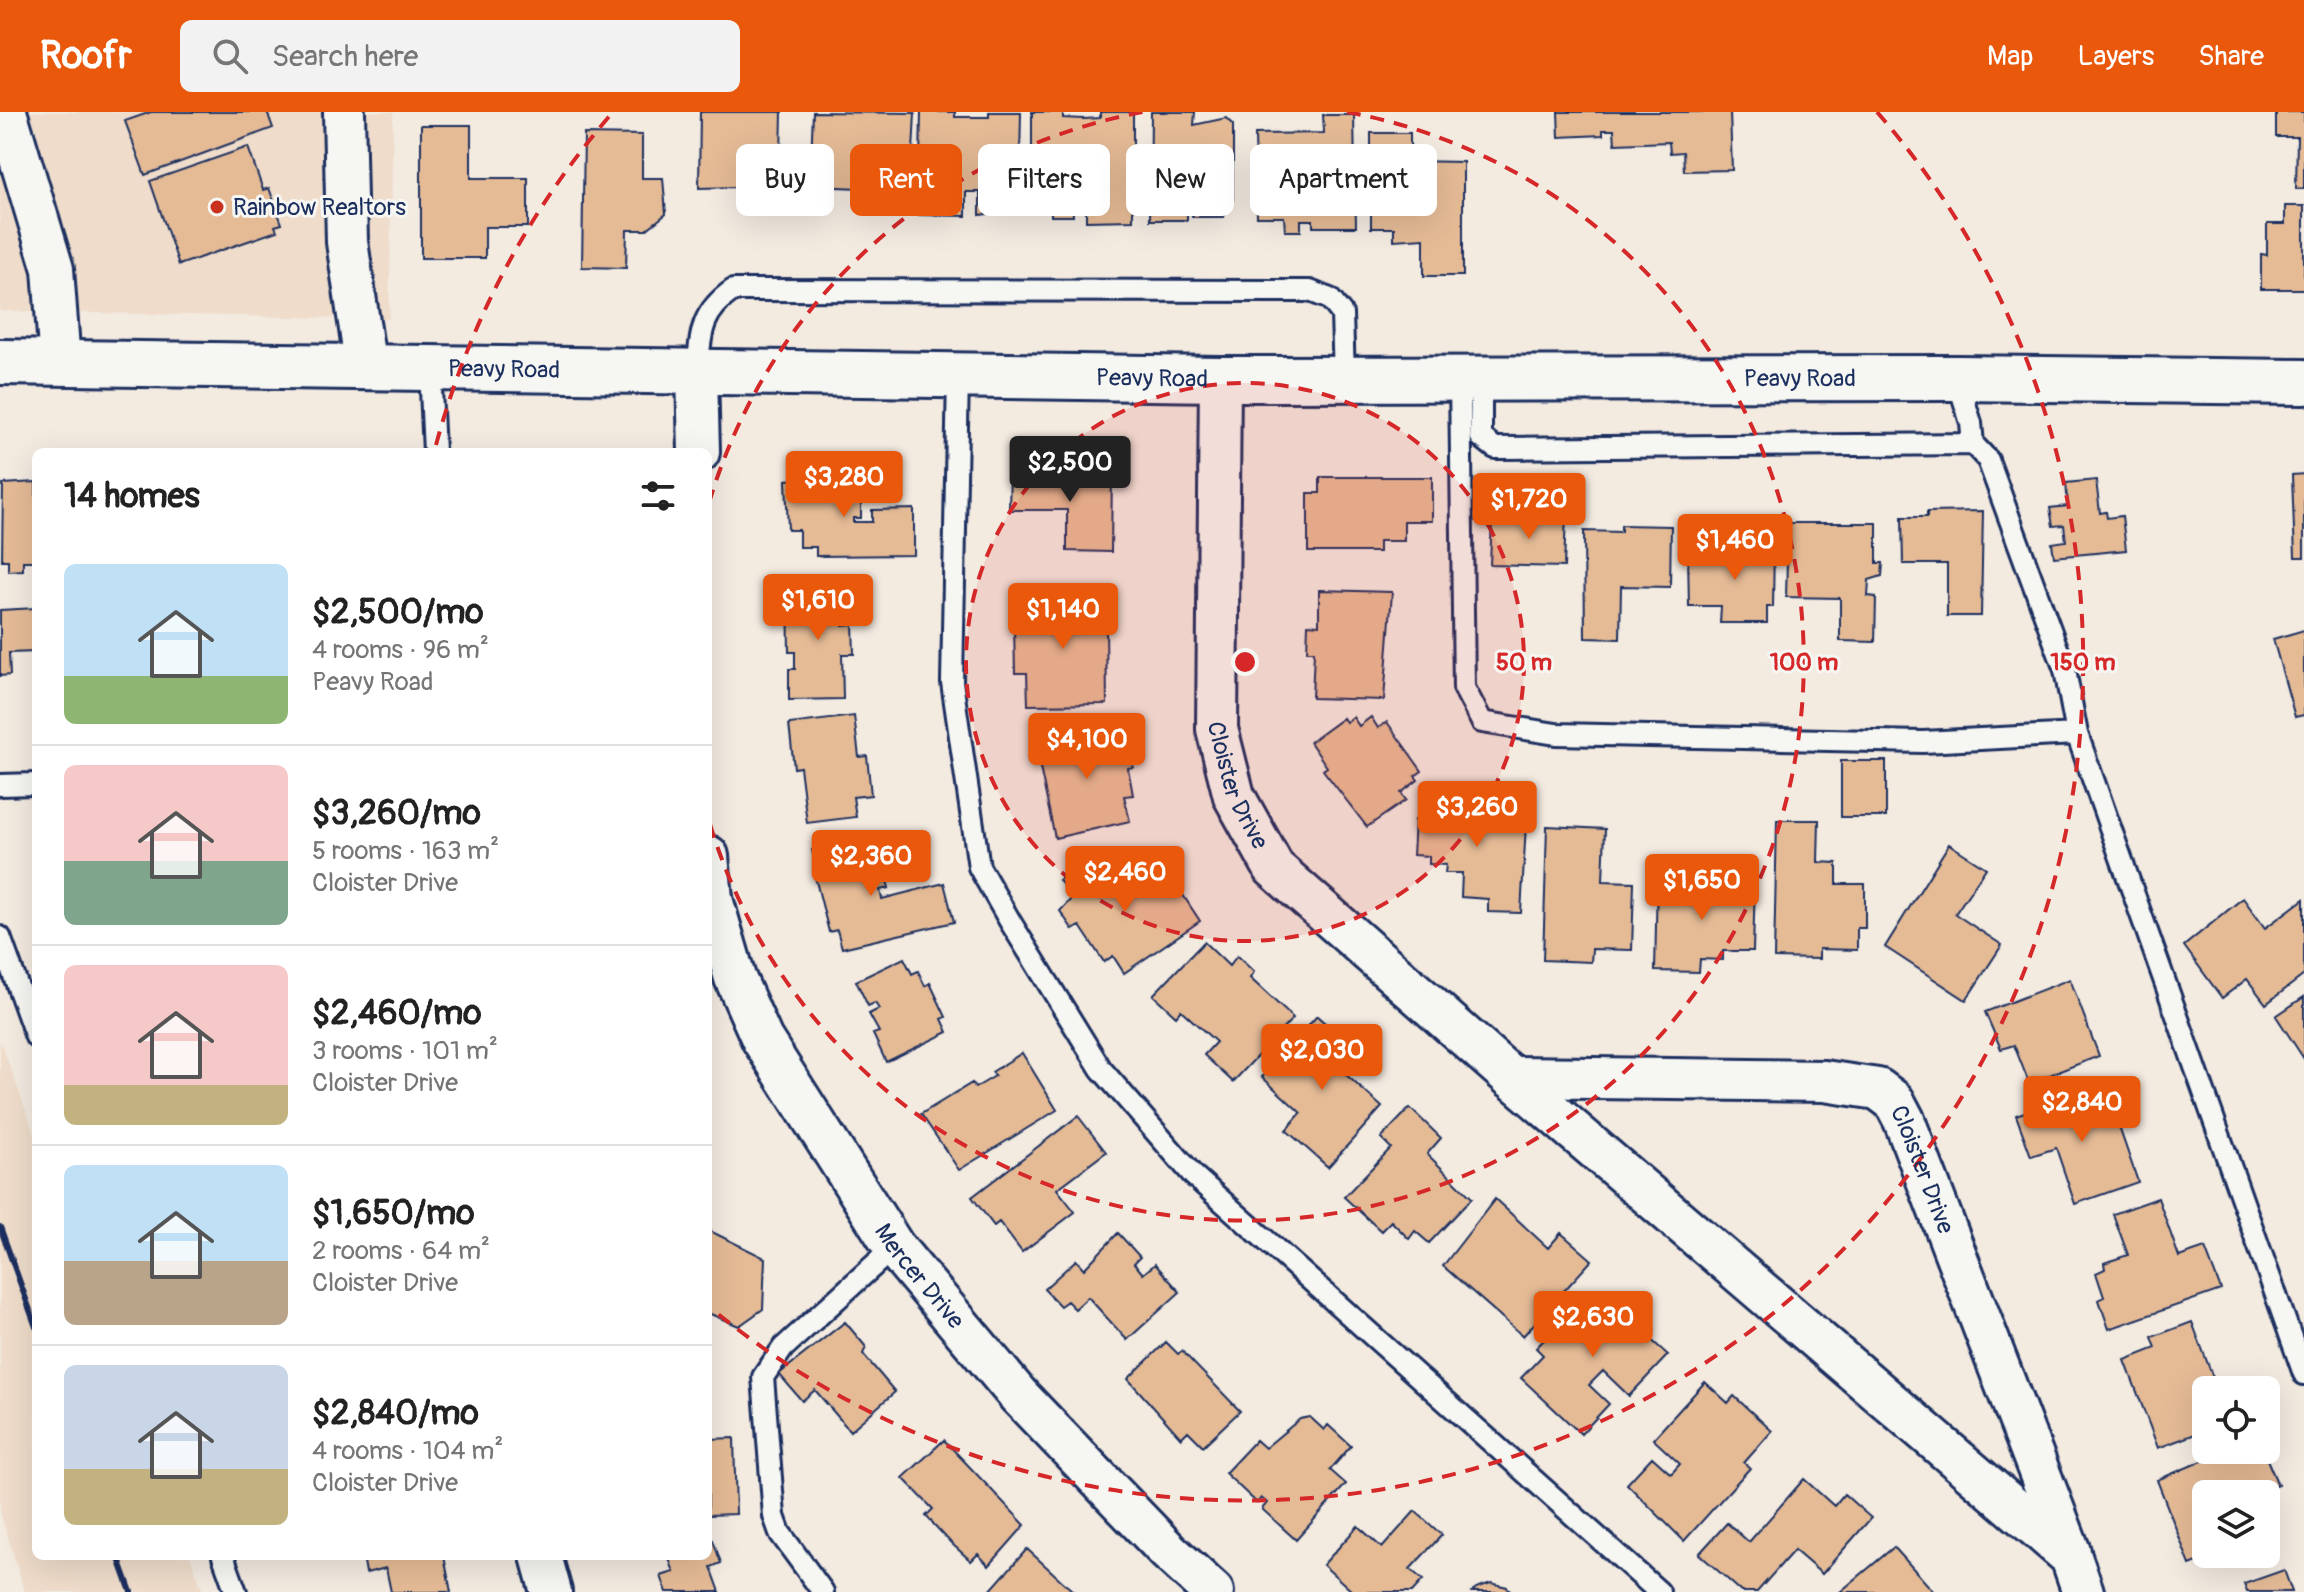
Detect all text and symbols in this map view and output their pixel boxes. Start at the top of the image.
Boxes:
search box [180,20,740,92]
text: Roofr [40,32,132,80]
icon: search [208,34,252,78]
text: Search here [272,38,418,75]
text: Map [1987,39,2033,74]
text: Layers [2077,39,2154,74]
text: Share [2198,39,2264,74]
chip: Buy [736,144,834,216]
chip: Rent [850,144,962,216]
chip: Filters [978,144,1110,216]
chip: New [1126,144,1234,216]
chip: Apartment [1250,144,1437,216]
place label: Rainbow Realtors [233,193,406,222]
marker: Rainbow Realtors [208,198,226,216]
street label: Peavy Road [448,354,560,384]
street label: Peavy Road [1096,363,1208,393]
street label: Peavy Road [1744,364,1856,393]
pin: $2,500 [1005,436,1135,504]
text: $2,500 [1028,446,1112,478]
pin: $3,280 [779,451,909,519]
text: $3,280 [804,461,884,493]
pin: $1,720 [1464,473,1594,541]
icon: filters [636,474,680,518]
text: 14 homes [64,475,200,518]
text: $1,720 [1491,483,1567,515]
pin: $1,460 [1670,514,1800,582]
text: $1,460 [1696,524,1774,556]
pin: $1,610 [753,574,883,642]
pin: $1,140 [998,583,1128,651]
text: $1,610 [781,584,855,616]
text: $2,500/mo [312,591,484,634]
text: $1,140 [1026,593,1100,625]
icon: home [128,596,224,692]
text: 4 rooms · 96 m² [312,634,489,666]
centre of rings [1231,648,1259,676]
text: 50 m [1496,648,1552,677]
text: 100 m [1770,648,1838,677]
text: 150 m [2050,648,2116,677]
text: Peavy Road [312,666,434,698]
pin: $4,100 [1022,713,1152,781]
street label: Cloister Drive [1202,721,1275,854]
text: $4,100 [1046,723,1128,755]
pin: $3,260 [1412,781,1542,849]
text: $3,260 [1436,791,1518,823]
text: $3,260/mo [312,792,481,835]
icon: home [128,797,224,893]
pin: $2,360 [806,830,936,898]
text: 5 rooms · 163 m² [312,835,499,867]
text: $2,360 [830,840,912,872]
pin: $2,460 [1060,846,1190,914]
pin: $1,650 [1637,854,1767,922]
text: $2,460 [1083,856,1167,888]
text: $1,650 [1663,864,1741,896]
text: Cloister Drive [312,867,458,899]
text: $2,460/mo [312,992,481,1035]
icon: home [128,997,224,1093]
pin: $2,030 [1257,1024,1387,1092]
text: $2,030 [1279,1034,1365,1066]
text: 3 rooms · 101 m² [312,1035,498,1067]
text: Cloister Drive [312,1067,458,1099]
pin: $2,840 [2017,1076,2147,1144]
text: $2,840 [2041,1086,2123,1118]
street label: Cloister Drive [1884,1100,1961,1238]
text: $1,650/mo [312,1192,474,1235]
icon: home [128,1197,224,1293]
street label: Mercer Drive [868,1218,971,1335]
text: 2 rooms · 64 m² [312,1235,490,1267]
text: Cloister Drive [312,1267,458,1299]
pin: $2,630 [1528,1291,1658,1359]
text: $2,630 [1552,1301,1634,1333]
map controls [2192,1376,2280,1568]
button: locate [2192,1376,2280,1464]
text: $2,840/mo [312,1392,479,1435]
icon: home [128,1397,224,1493]
text: 4 rooms · 104 m² [312,1435,503,1467]
text: Cloister Drive [312,1467,458,1499]
button: layers [2192,1480,2280,1568]

